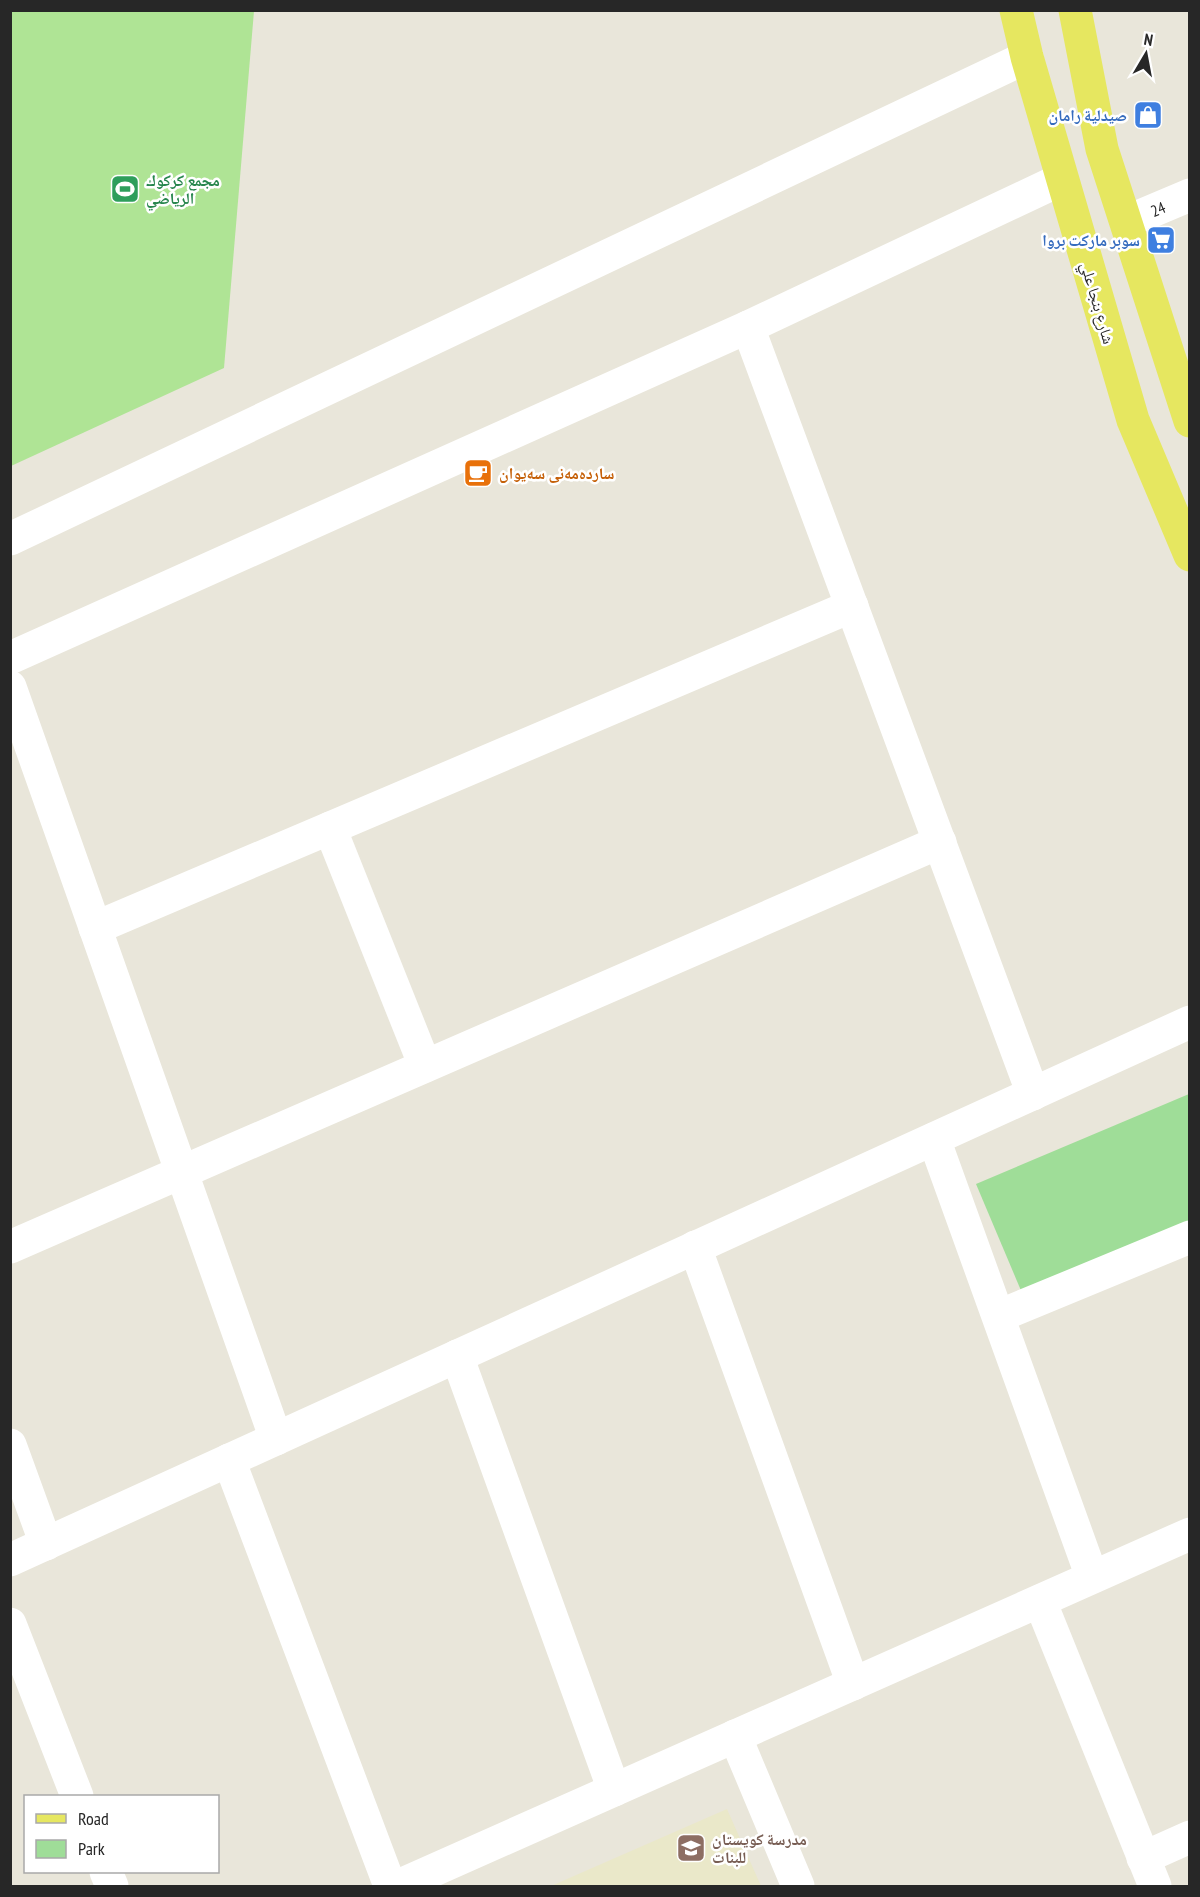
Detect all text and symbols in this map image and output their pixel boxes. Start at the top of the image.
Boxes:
north arrow [1116,24,1176,84]
text: N [1143,29,1155,50]
shop icon: صيدلية رامان [1132,99,1164,131]
place label: صيدلية رامان [1048,105,1127,125]
place label: مجمع كركوك الرياضي [146,170,220,211]
sports icon: مجمع كركوك الرياضي [109,173,141,205]
street label: 24 [1147,197,1169,221]
supermarket icon: سوبر ماركت بروا [1145,224,1177,256]
place label: سوبر ماركت بروا [1042,230,1140,250]
street label: شارع بنجا علي [1074,260,1119,347]
cafe icon: ساردەمەنی سەیوان [462,457,494,489]
place label: ساردەمەنی سەیوان [499,463,615,483]
legend [24,1795,219,1873]
text: Road [78,1807,109,1830]
place label: مدرسة كويستان للبنات [712,1829,807,1867]
school or university icon: مدرسة كويستان للبنات [675,1832,707,1864]
text: Park [78,1837,105,1860]

